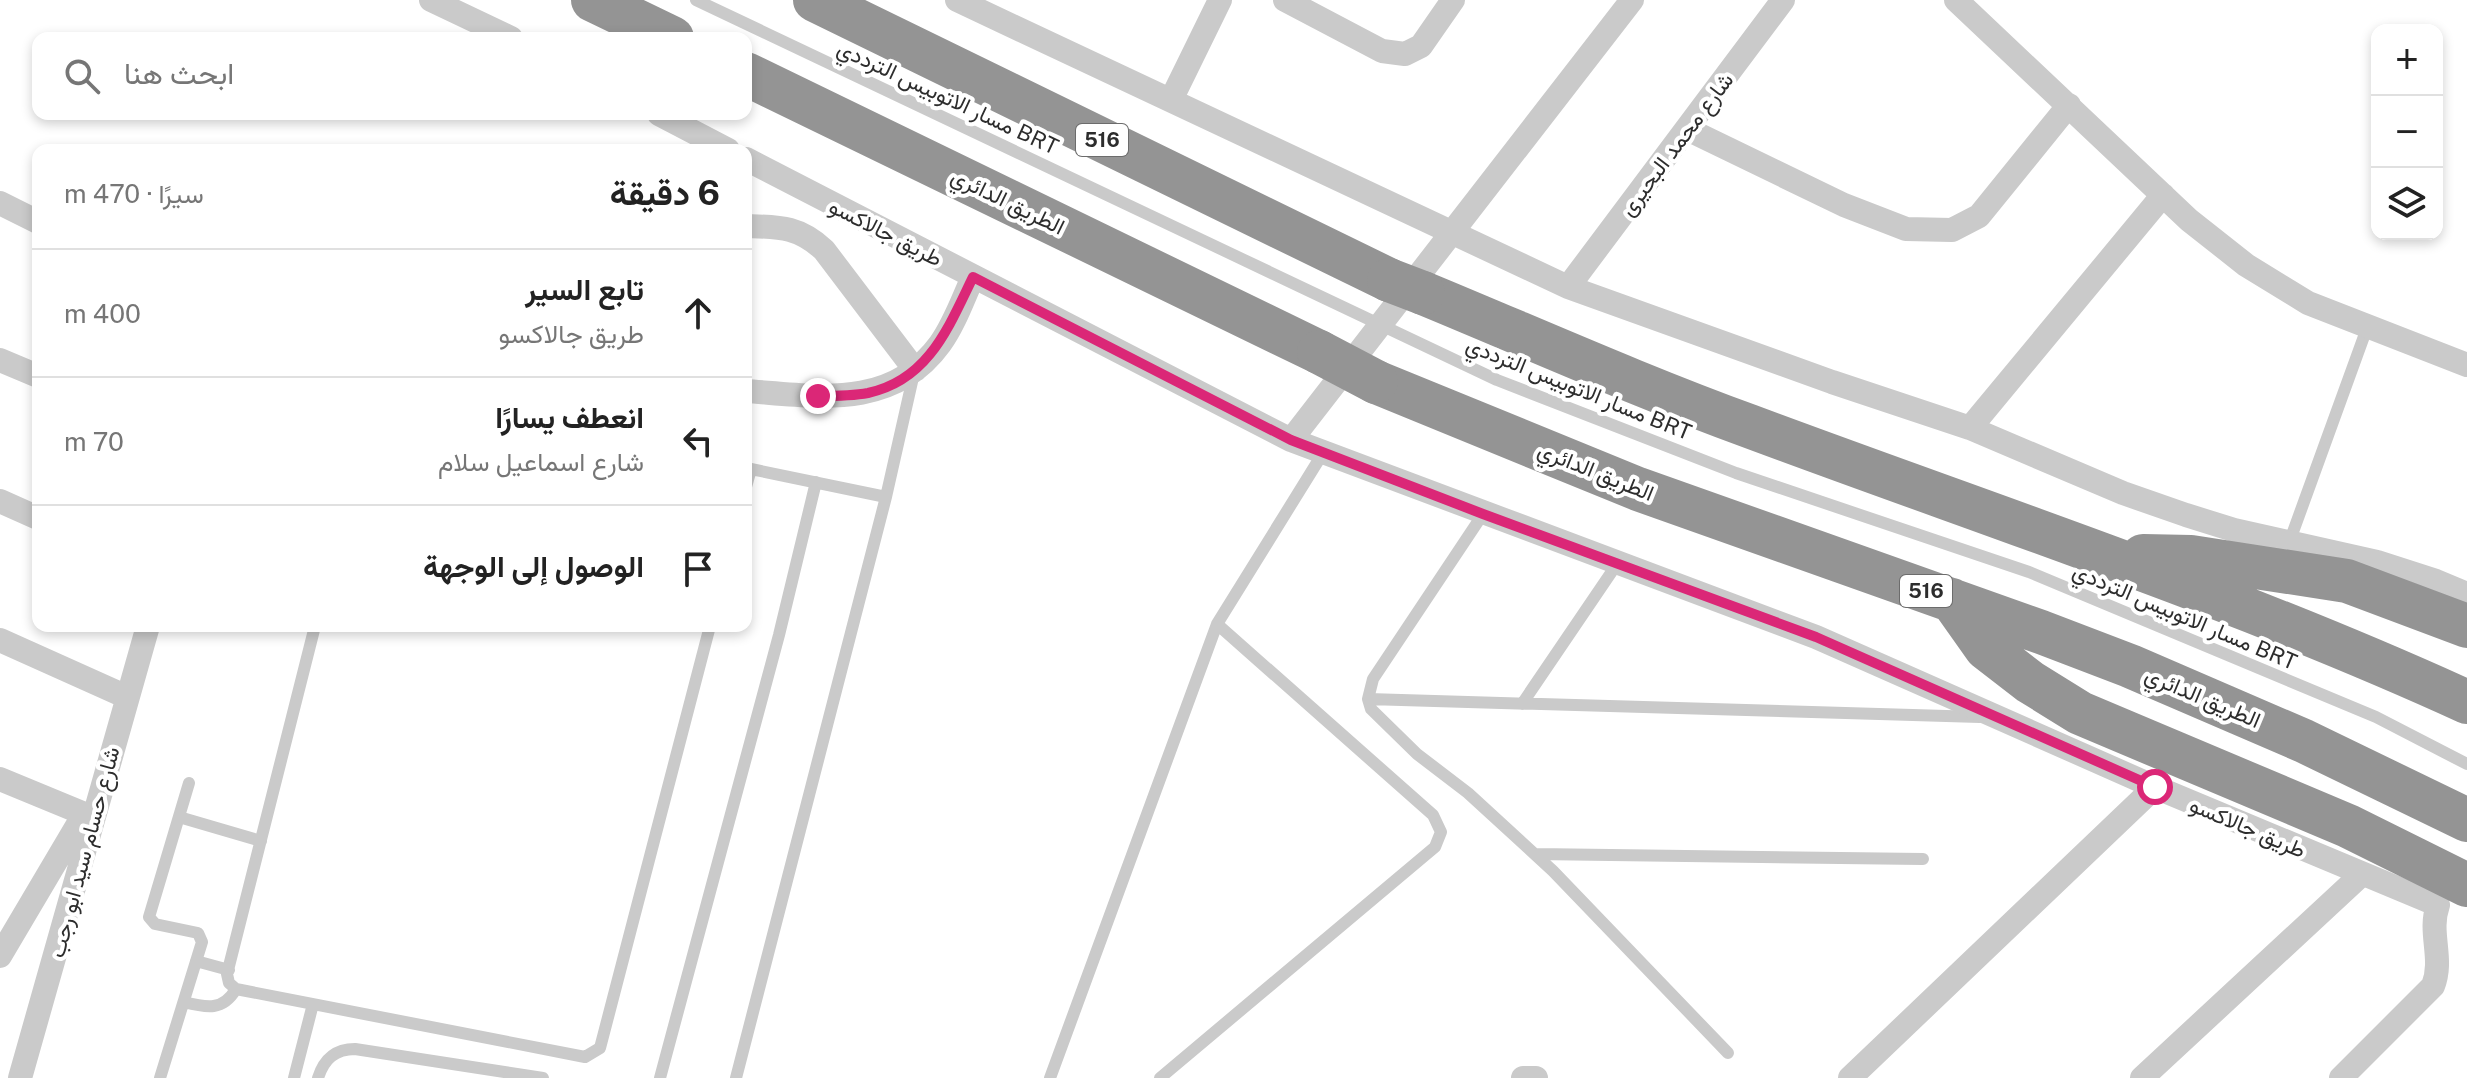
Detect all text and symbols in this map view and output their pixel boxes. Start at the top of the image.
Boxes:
map controls [2371,24,2443,240]
button: + [2371,24,2443,96]
search box [32,32,752,120]
street label: مسار الاتوبيس الترددي BRT [831,34,1063,165]
icon: search [60,54,104,98]
text: ابحث هنا [124,55,234,91]
street label: شارع محمد البحيرى [1614,67,1740,222]
button: − [2371,96,2443,168]
road number: 516 [1076,124,1128,156]
street label: الطريق الدائري [944,162,1069,245]
button: layers [2371,168,2443,240]
text: 6 دقيقة [610,173,720,213]
text: سيرًا · 470 m [64,178,204,209]
street label: طريق جالاكسو [825,192,947,272]
text: تابع السير [525,271,644,307]
icon: ahead [676,291,720,335]
text: 400 m [64,298,141,329]
text: طريق جالاكسو [499,318,644,349]
street label: مسار الاتوبيس الترددي BRT [1460,331,1695,451]
route end [800,378,836,414]
text: انعطف يسارًا [495,399,644,435]
icon: left [676,419,720,463]
text: 70 m [64,426,124,457]
street label: الطريق الدائري [1532,436,1658,512]
text: شارع اسماعيل سلام [438,446,644,477]
icon: arrive [676,547,720,591]
text: الوصول إلى الوجهة [423,548,644,584]
street label: مسار الاتوبيس الترددي BRT [2067,557,2301,681]
road number: 516 [1900,575,1952,607]
street label: الطريق الدائري [2139,661,2265,739]
street label: شارع حسام سيد ابو رجب [43,744,127,961]
route start [2137,769,2173,805]
street label: طريق جالاكسو [2186,791,2310,864]

